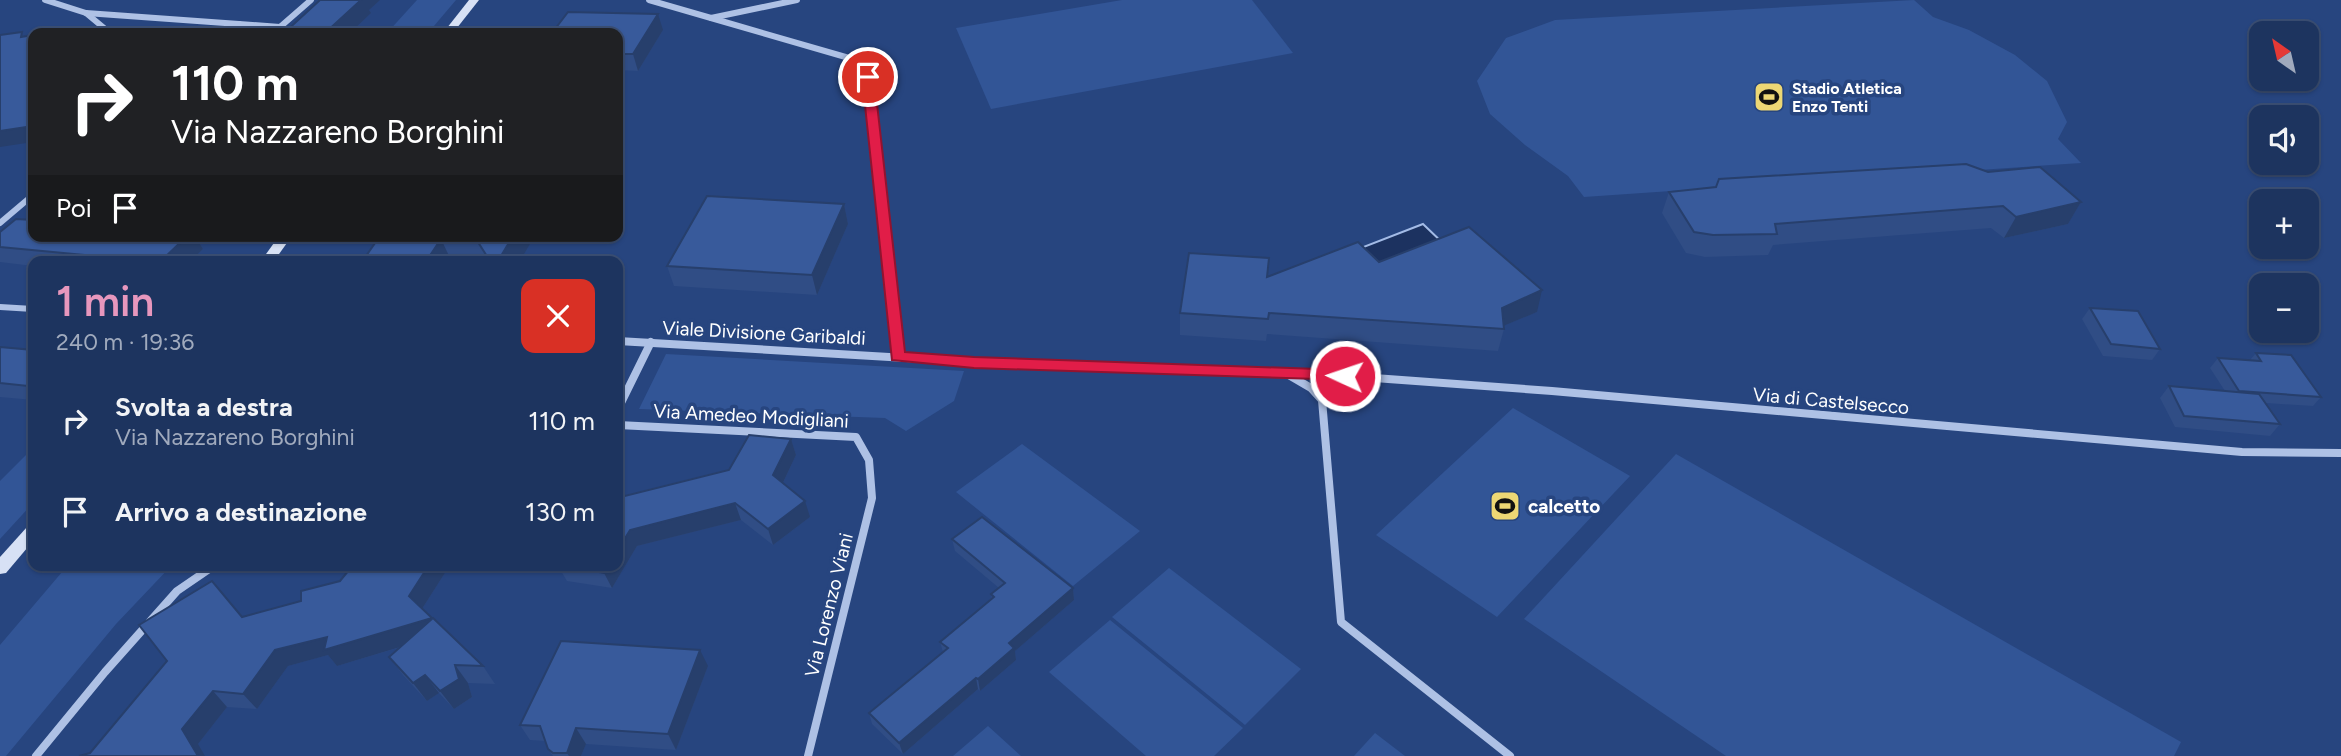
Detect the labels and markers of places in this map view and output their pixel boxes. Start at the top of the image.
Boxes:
pin [838,47,898,107]
place label: Stadio Atletica Enzo Tenti [1792,79,1902,116]
sports icon: Stadio Atletica Enzo Tenti [1752,80,1786,114]
sports icon: calcetto [1488,489,1522,523]
place label: calcetto [1528,495,1600,518]

